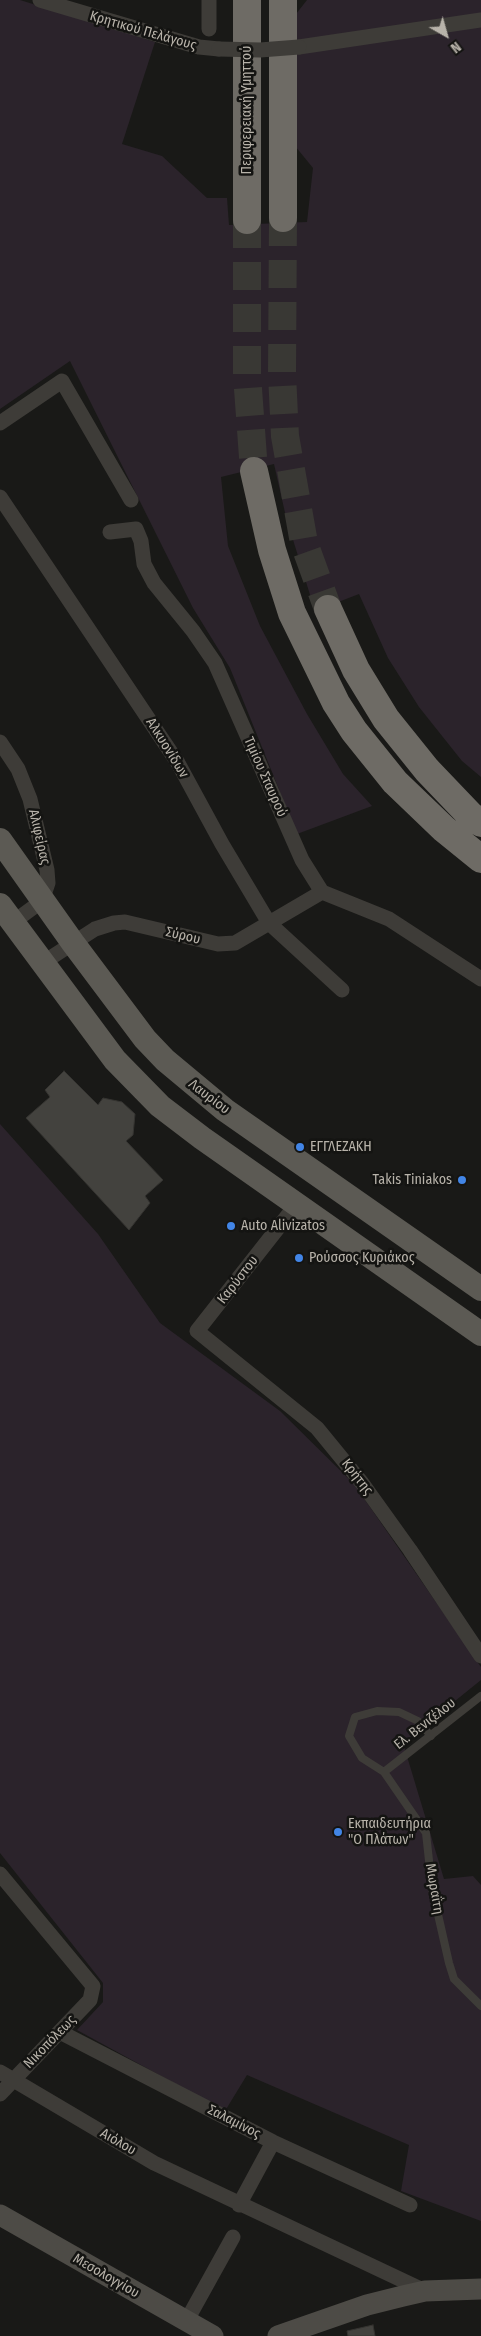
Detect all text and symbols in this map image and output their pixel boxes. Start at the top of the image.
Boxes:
street label: Κρητικού Πελάγους [88,8,198,54]
north arrow [421,10,471,60]
text: N [447,38,464,56]
street label: Περιφερειακή Υμηττού [239,46,255,174]
street label: Αλκυονίδων [142,715,192,781]
street label: Τιμίου Σταυρού [240,734,290,820]
street label: Αλιφείρας [24,808,54,866]
street label: Σύρου [164,924,202,948]
street label: Λαυρίου [185,1076,233,1118]
place label: ΕΓΓΛΕΖΑΚΗ [310,1139,372,1155]
marker: ΕΓΓΛΕΖΑΚΗ [294,1141,306,1153]
place label: Takis Tiniakos [373,1172,452,1188]
marker: Takis Tiniakos [456,1174,468,1186]
place label: Auto Alivizatos [241,1218,325,1234]
marker: Auto Alivizatos [225,1220,237,1232]
place label: Ρούσσος Κυριάκος [309,1250,415,1266]
street label: Καρύστου [214,1252,262,1308]
marker: Ρούσσος Κυριάκος [293,1252,305,1264]
street label: Κρήτης [338,1456,376,1498]
street label: Ελ. Βενιζέλου [391,1695,459,1753]
place label: Εκπαιδευτήρια "Ο Πλάτων" [348,1816,431,1848]
marker: Εκπαιδευτήρια "Ο Πλάτων" [332,1826,344,1838]
street label: Μωραΐτη [421,1862,447,1916]
street label: Νικοπόλεως [20,2012,80,2072]
street label: Σαλαμίνος [205,2102,263,2142]
street label: Αιόλου [97,2125,139,2159]
street label: Μεσολογγίου [70,2250,142,2302]

